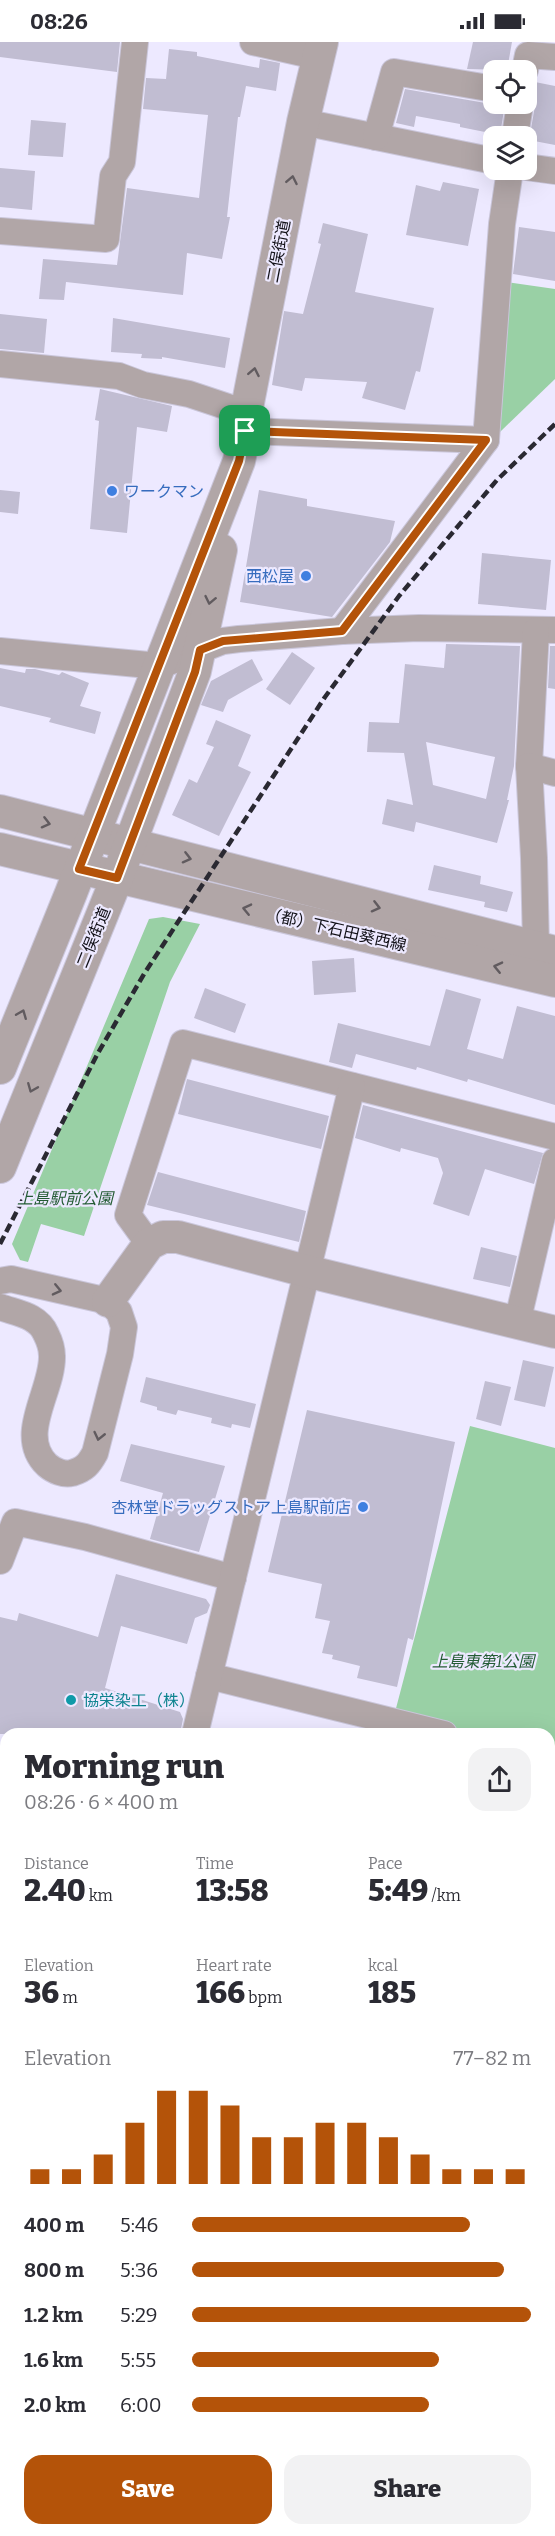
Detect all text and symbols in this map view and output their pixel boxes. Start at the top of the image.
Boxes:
text: 08:26 [30,8,88,35]
map controls [483,60,537,180]
button: locate [483,60,537,114]
button: layers [483,126,537,180]
one-way arrow [285,176,298,186]
street label: 二俣街道 [263,218,294,284]
one-way arrow [247,367,260,377]
pin [219,405,270,456]
icon: arrive [228,414,261,447]
place label: ワークマン [124,482,204,501]
marker: ワークマン [105,484,119,498]
place label: 西松屋 [246,567,294,586]
marker: 西松屋 [299,569,313,583]
one-way arrow [204,595,217,605]
one-way arrow [41,815,51,828]
one-way arrow [182,851,192,864]
one-way arrow [371,899,381,912]
one-way arrow [242,903,252,916]
street label: 二俣街道 [73,904,114,970]
street label: （都）下石田葵西線 [264,904,408,955]
one-way arrow [493,962,503,975]
one-way arrow [15,1009,27,1020]
one-way arrow [27,1082,39,1093]
park label: 上島駅前公園 [17,1189,115,1208]
one-way arrow [52,1283,62,1296]
one-way arrow [94,1430,107,1440]
place label: 杏林堂ドラッグストア上島駅前店 [111,1498,351,1517]
marker: 杏林堂ドラッグストア上島駅前店 [356,1500,370,1514]
park label: 上島東第1公園 [432,1652,536,1671]
place label: 協栄染工（株） [83,1691,195,1710]
marker: 協栄染工（株） [64,1693,78,1707]
text: Morning run [24,1747,224,1787]
button: share [468,1748,531,1811]
text: 08:26 · 6 × 400 m [24,1790,178,1814]
text: Distance [24,1854,89,1873]
text: Time [196,1854,234,1873]
text: Pace [368,1854,403,1873]
text: 2.40 [24,1873,86,1909]
text: 13:58 [196,1873,269,1909]
text: 5:49 [368,1873,428,1909]
text: km [86,1886,113,1905]
text: /km [428,1886,461,1905]
text: Elevation [24,1956,94,1975]
text: Heart rate [196,1956,272,1975]
text: kcal [368,1956,398,1975]
text: 36 [24,1975,59,2011]
text: 166 [196,1975,245,2011]
text: 185 [368,1975,416,2011]
text: m [59,1988,78,2007]
text: bpm [245,1988,282,2007]
text: Elevation [24,2046,111,2070]
text: 77–82 m [453,2046,531,2070]
text: 400 m [24,2213,84,2237]
text: 5:46 [120,2213,158,2237]
text: 800 m [24,2258,84,2282]
text: 5:36 [120,2258,158,2282]
text: 1.2 km [24,2303,83,2327]
text: 5:29 [120,2303,158,2327]
text: 1.6 km [24,2348,83,2372]
text: 5:55 [120,2348,156,2372]
text: 2.0 km [24,2393,86,2417]
text: 6:00 [120,2393,162,2417]
button: Save [24,2455,272,2524]
button: Share [284,2455,531,2524]

